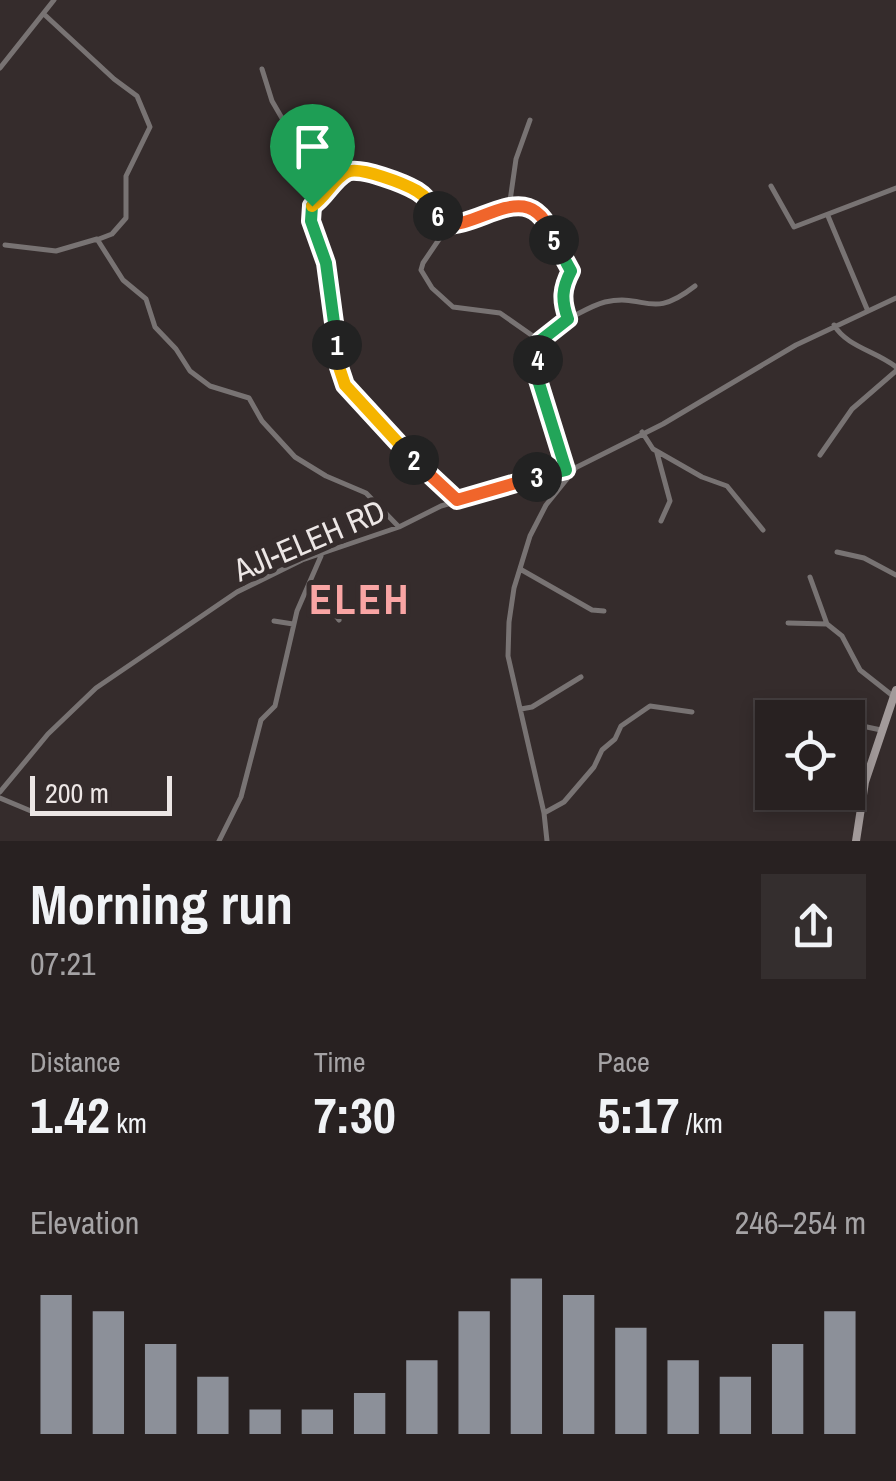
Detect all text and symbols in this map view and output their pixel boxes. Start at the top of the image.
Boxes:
pin [270,104,355,207]
icon: arrive [285,119,340,174]
pin: 6 [413,191,463,241]
text: 6 [432,197,444,235]
pin: 5 [529,215,579,265]
text: 5 [548,221,560,259]
pin: 1 [312,320,362,370]
text: 1 [331,326,343,364]
pin: 4 [513,335,563,385]
text: 4 [532,341,544,379]
pin: 2 [389,435,439,485]
text: 2 [408,441,420,479]
pin: 3 [512,452,562,502]
text: 3 [531,458,543,496]
street label: AJI-ELEH RD [226,489,391,592]
district label: ELEH [309,571,411,627]
map controls [755,700,865,810]
button: locate [755,700,865,810]
scale bar [30,771,172,816]
text: 200 m [45,774,109,812]
text: Morning run [30,867,293,941]
button: share [761,874,866,979]
text: 07:21 [30,942,96,985]
text: Distance [30,1043,121,1081]
text: Time [314,1043,365,1081]
text: Pace [597,1043,650,1081]
text: 1.42 [30,1081,110,1149]
text: 7:30 [314,1081,396,1149]
text: 5:17 [597,1081,679,1149]
text: km [110,1104,147,1142]
text: /km [679,1104,723,1142]
text: Elevation [30,1201,139,1244]
text: 246–254 m [735,1201,866,1244]

